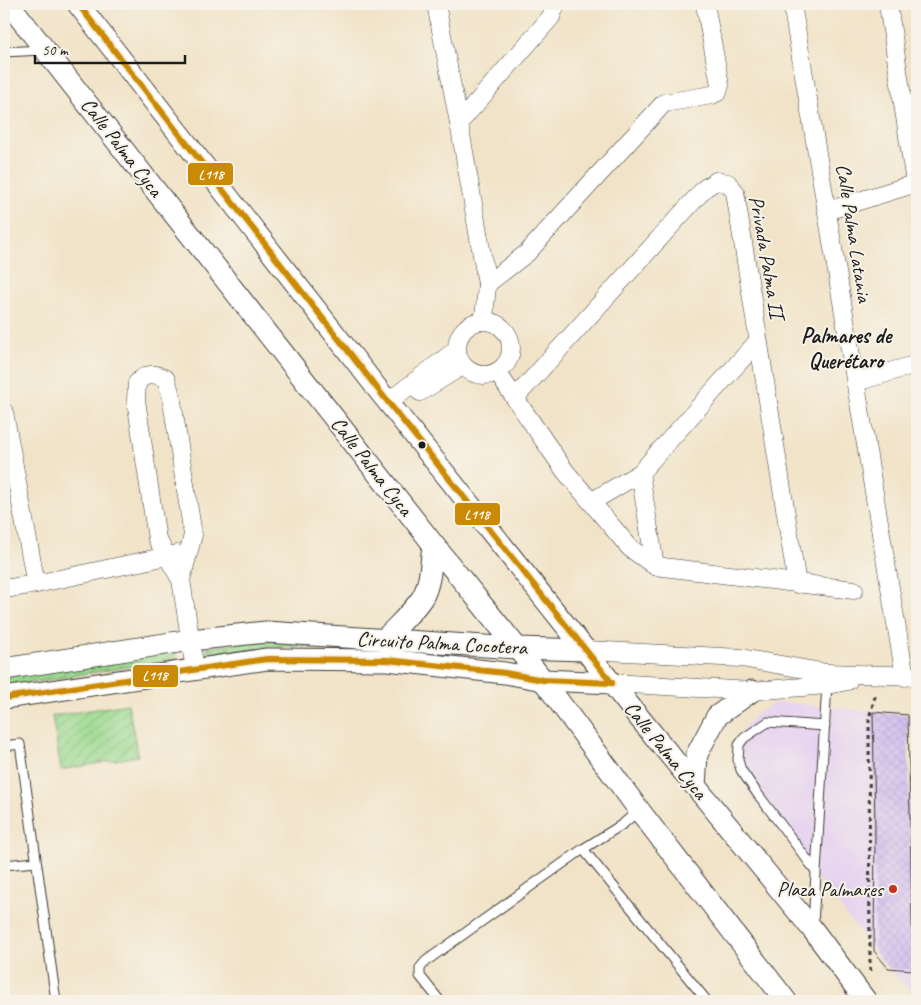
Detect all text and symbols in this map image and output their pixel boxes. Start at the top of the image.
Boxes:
scale bar [35,32,185,64]
text: 50 m [42,41,69,60]
street label: Calle Palma Cyca [75,92,170,203]
line badge: L118 [187,162,234,186]
street label: Calle Palma Latania [830,162,878,306]
text: L118 [199,166,225,183]
street label: Privada Palma II [743,194,791,325]
district label: Palmares de Querétaro [801,322,894,375]
street label: Calle Palma Cyca [325,411,420,522]
unlabelled marker [417,440,427,450]
line badge: L118 [454,502,501,526]
text: L118 [465,506,491,523]
street label: Circuito Palma Cocotera [356,626,530,661]
line badge: L118 [132,664,179,688]
text: L118 [143,667,169,684]
street label: Calle Palma Cyca [619,696,714,806]
place label: Plaza Palmares [777,876,885,902]
marker: Plaza Palmares [887,883,899,895]

